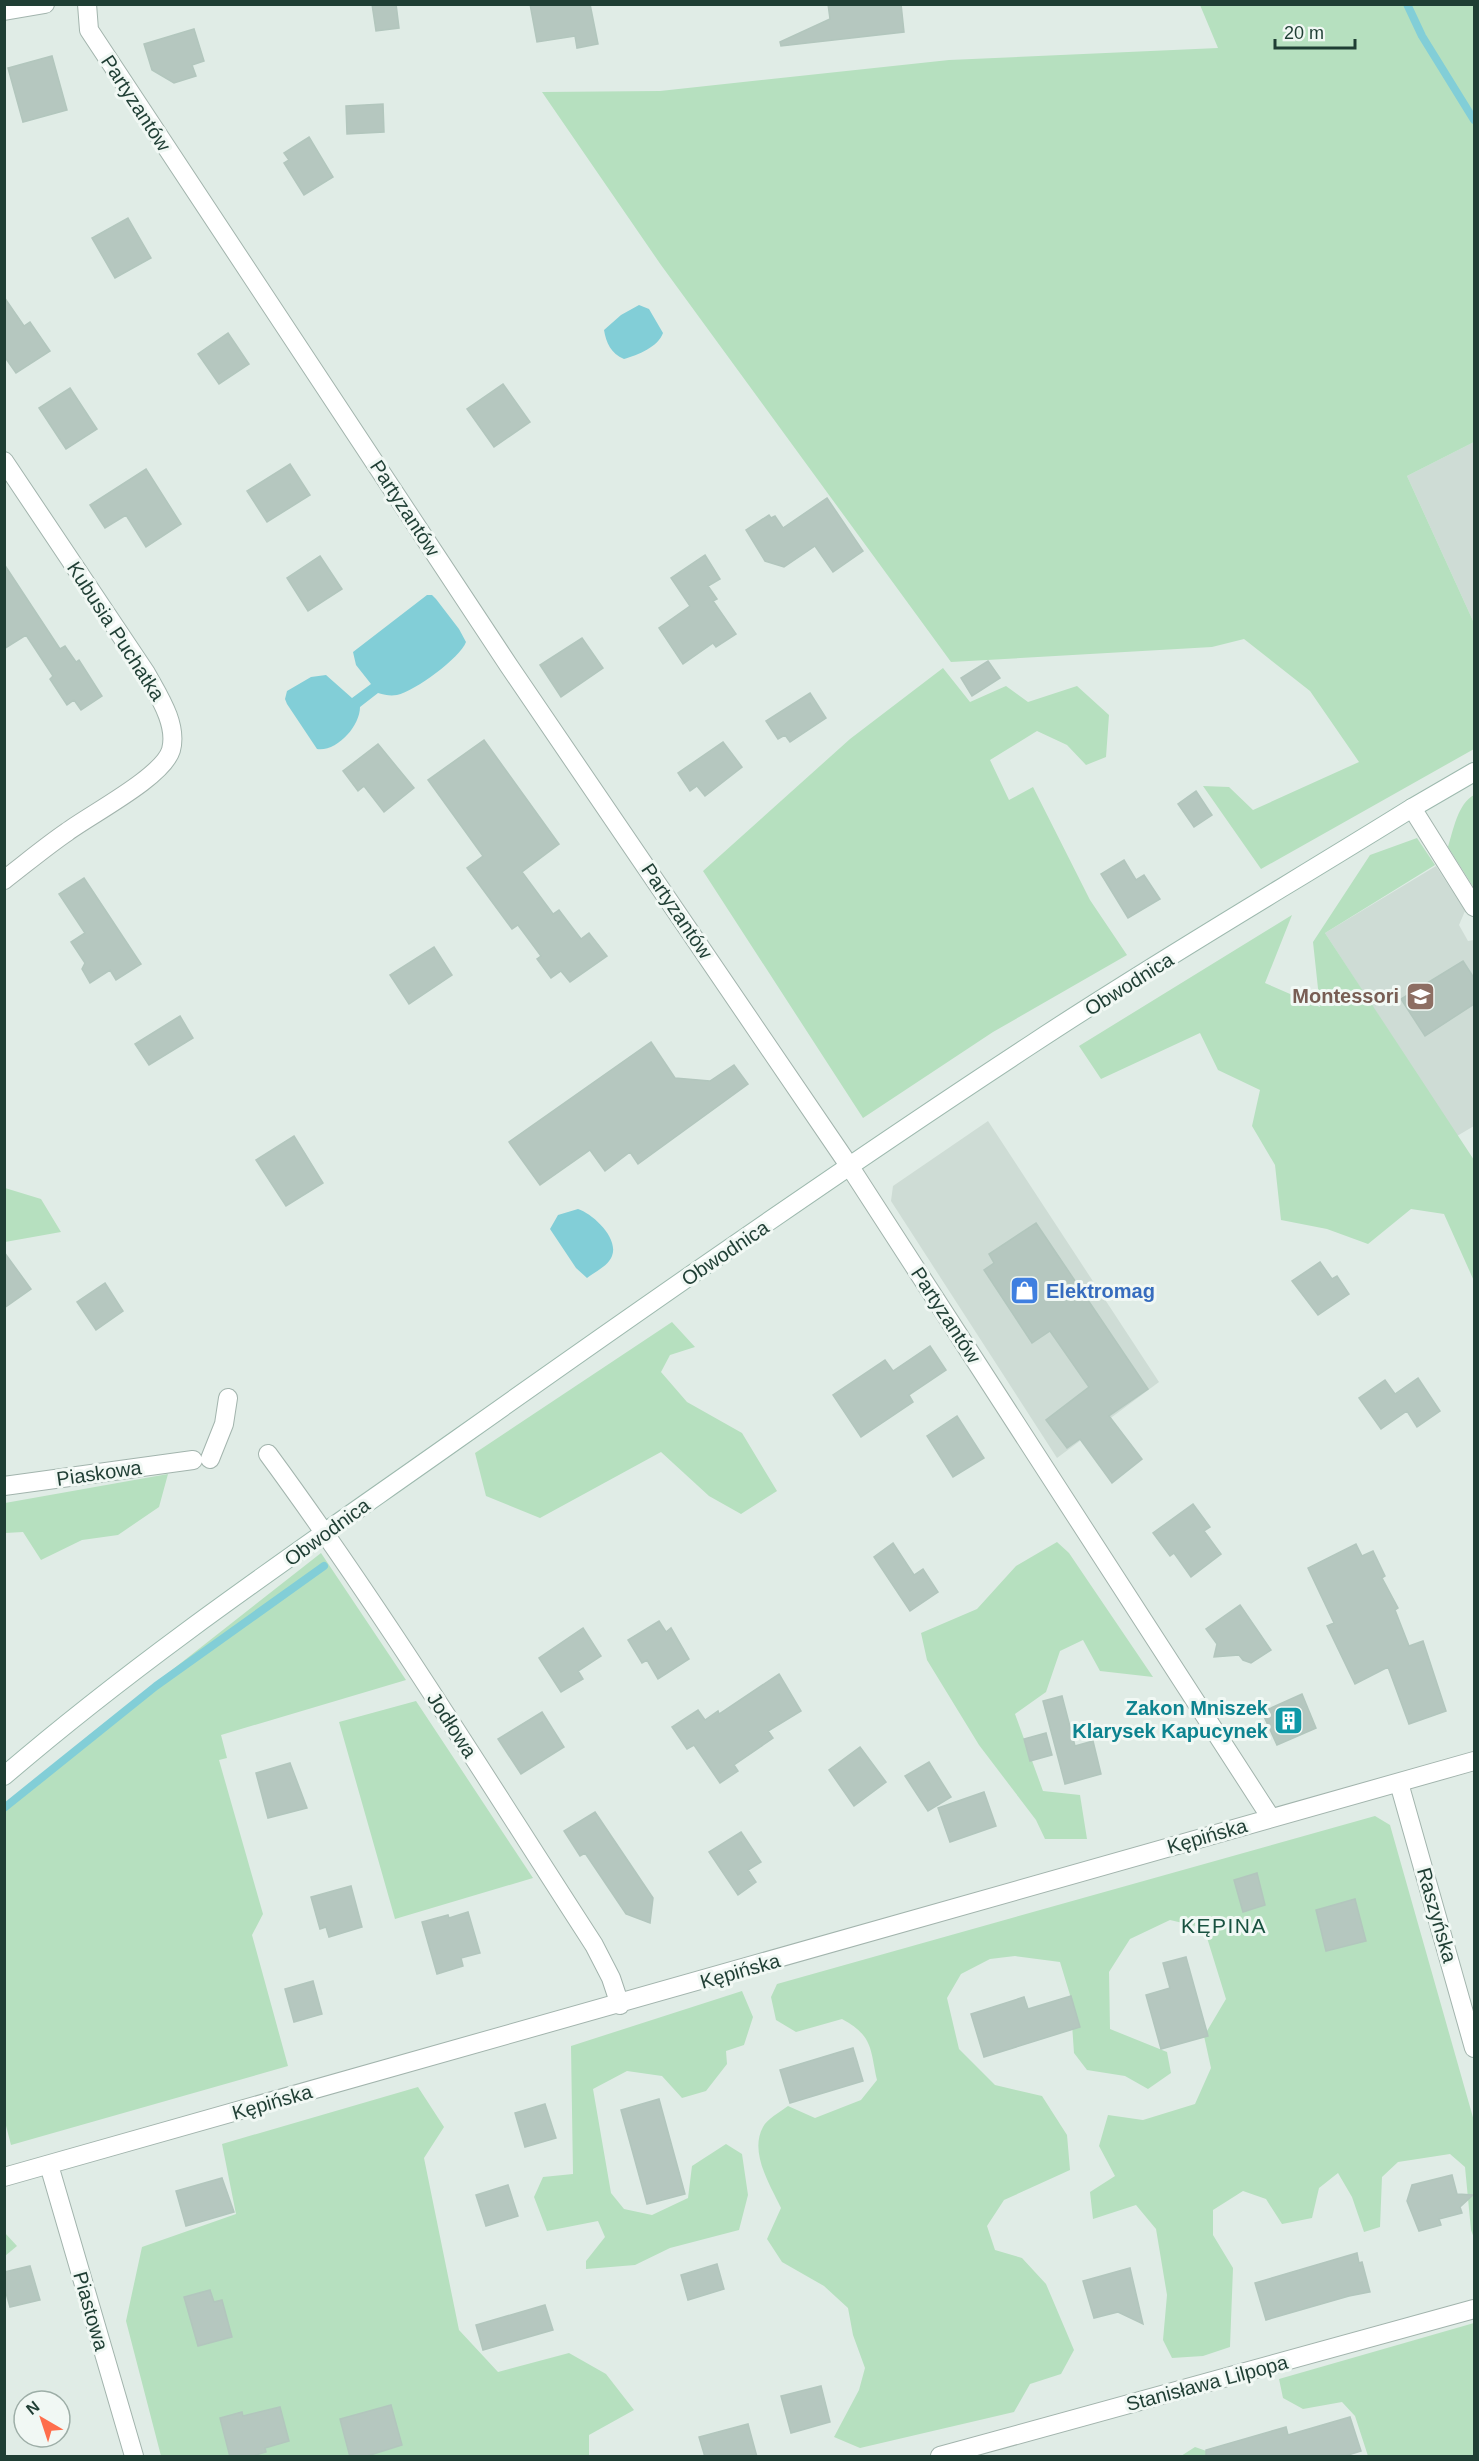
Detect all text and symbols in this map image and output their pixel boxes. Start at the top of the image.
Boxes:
scale bar [1275,12,1354,50]
text: 20 m [1284,23,1324,43]
street label: Partyzantów [97,51,175,156]
street label: Partyzantów [366,456,444,561]
street label: Kubusia Puchatka [63,557,170,705]
street label: Partyzantów [637,859,717,963]
street label: Obwodnica [1081,948,1178,1020]
school or university icon: Montessori [1404,980,1436,1012]
place label: Montessori [1292,985,1399,1007]
street label: Obwodnica [677,1215,773,1290]
street label: Partyzantów [907,1263,985,1368]
shop icon: Elektromag [1009,1275,1041,1307]
place label: Elektromag [1046,1280,1155,1302]
street label: Piaskowa [55,1456,144,1490]
street label: Obwodnica [280,1493,375,1570]
street label: Jodłowa [423,1688,482,1762]
place label: Zakon Mniszek Klarysek Kapucynek [1072,1697,1269,1742]
building icon: Zakon Mniszek Klarysek Kapucynek [1273,1704,1305,1736]
street label: Kępińska [1164,1814,1250,1858]
street label: Raszyńska [1413,1865,1461,1966]
district label: KĘPINA [1181,1914,1267,1937]
street label: Kępińska [697,1949,783,1993]
street label: Kępińska [229,2080,315,2124]
street label: Piastowa [69,2269,113,2354]
street label: Stanisława Lilpopa [1124,2351,1291,2415]
north arrow [12,2389,72,2449]
text: N [23,2397,43,2418]

